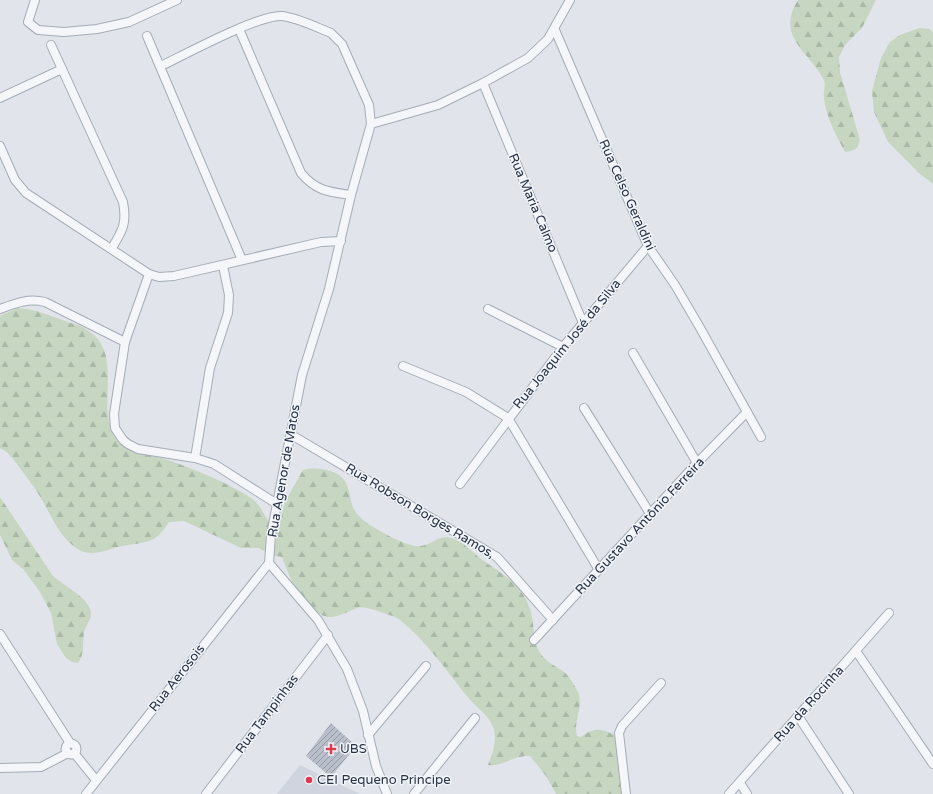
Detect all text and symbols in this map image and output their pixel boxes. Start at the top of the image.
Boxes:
street label: Rua Celso Geraldini [595,137,659,253]
street label: Rua Maria Calmo [505,151,561,255]
street label: Rua Joaquim José da Silva [510,276,624,412]
street label: Rua Agenor de Matos [264,403,304,539]
street label: Rua Gustavo Antônio Ferreira [572,454,708,598]
street label: Rua Robson Borges Ramos, [342,460,498,562]
street label: Rua Aerosois [146,641,208,715]
street label: Rua da Rocinha [771,663,847,745]
street label: Rua Tampinhas [232,671,302,757]
place label: UBS [340,741,367,757]
marker: UBS [325,743,337,755]
place label: CEI Pequeno Principe [317,772,451,788]
marker: CEI Pequeno Principe [304,775,314,785]

